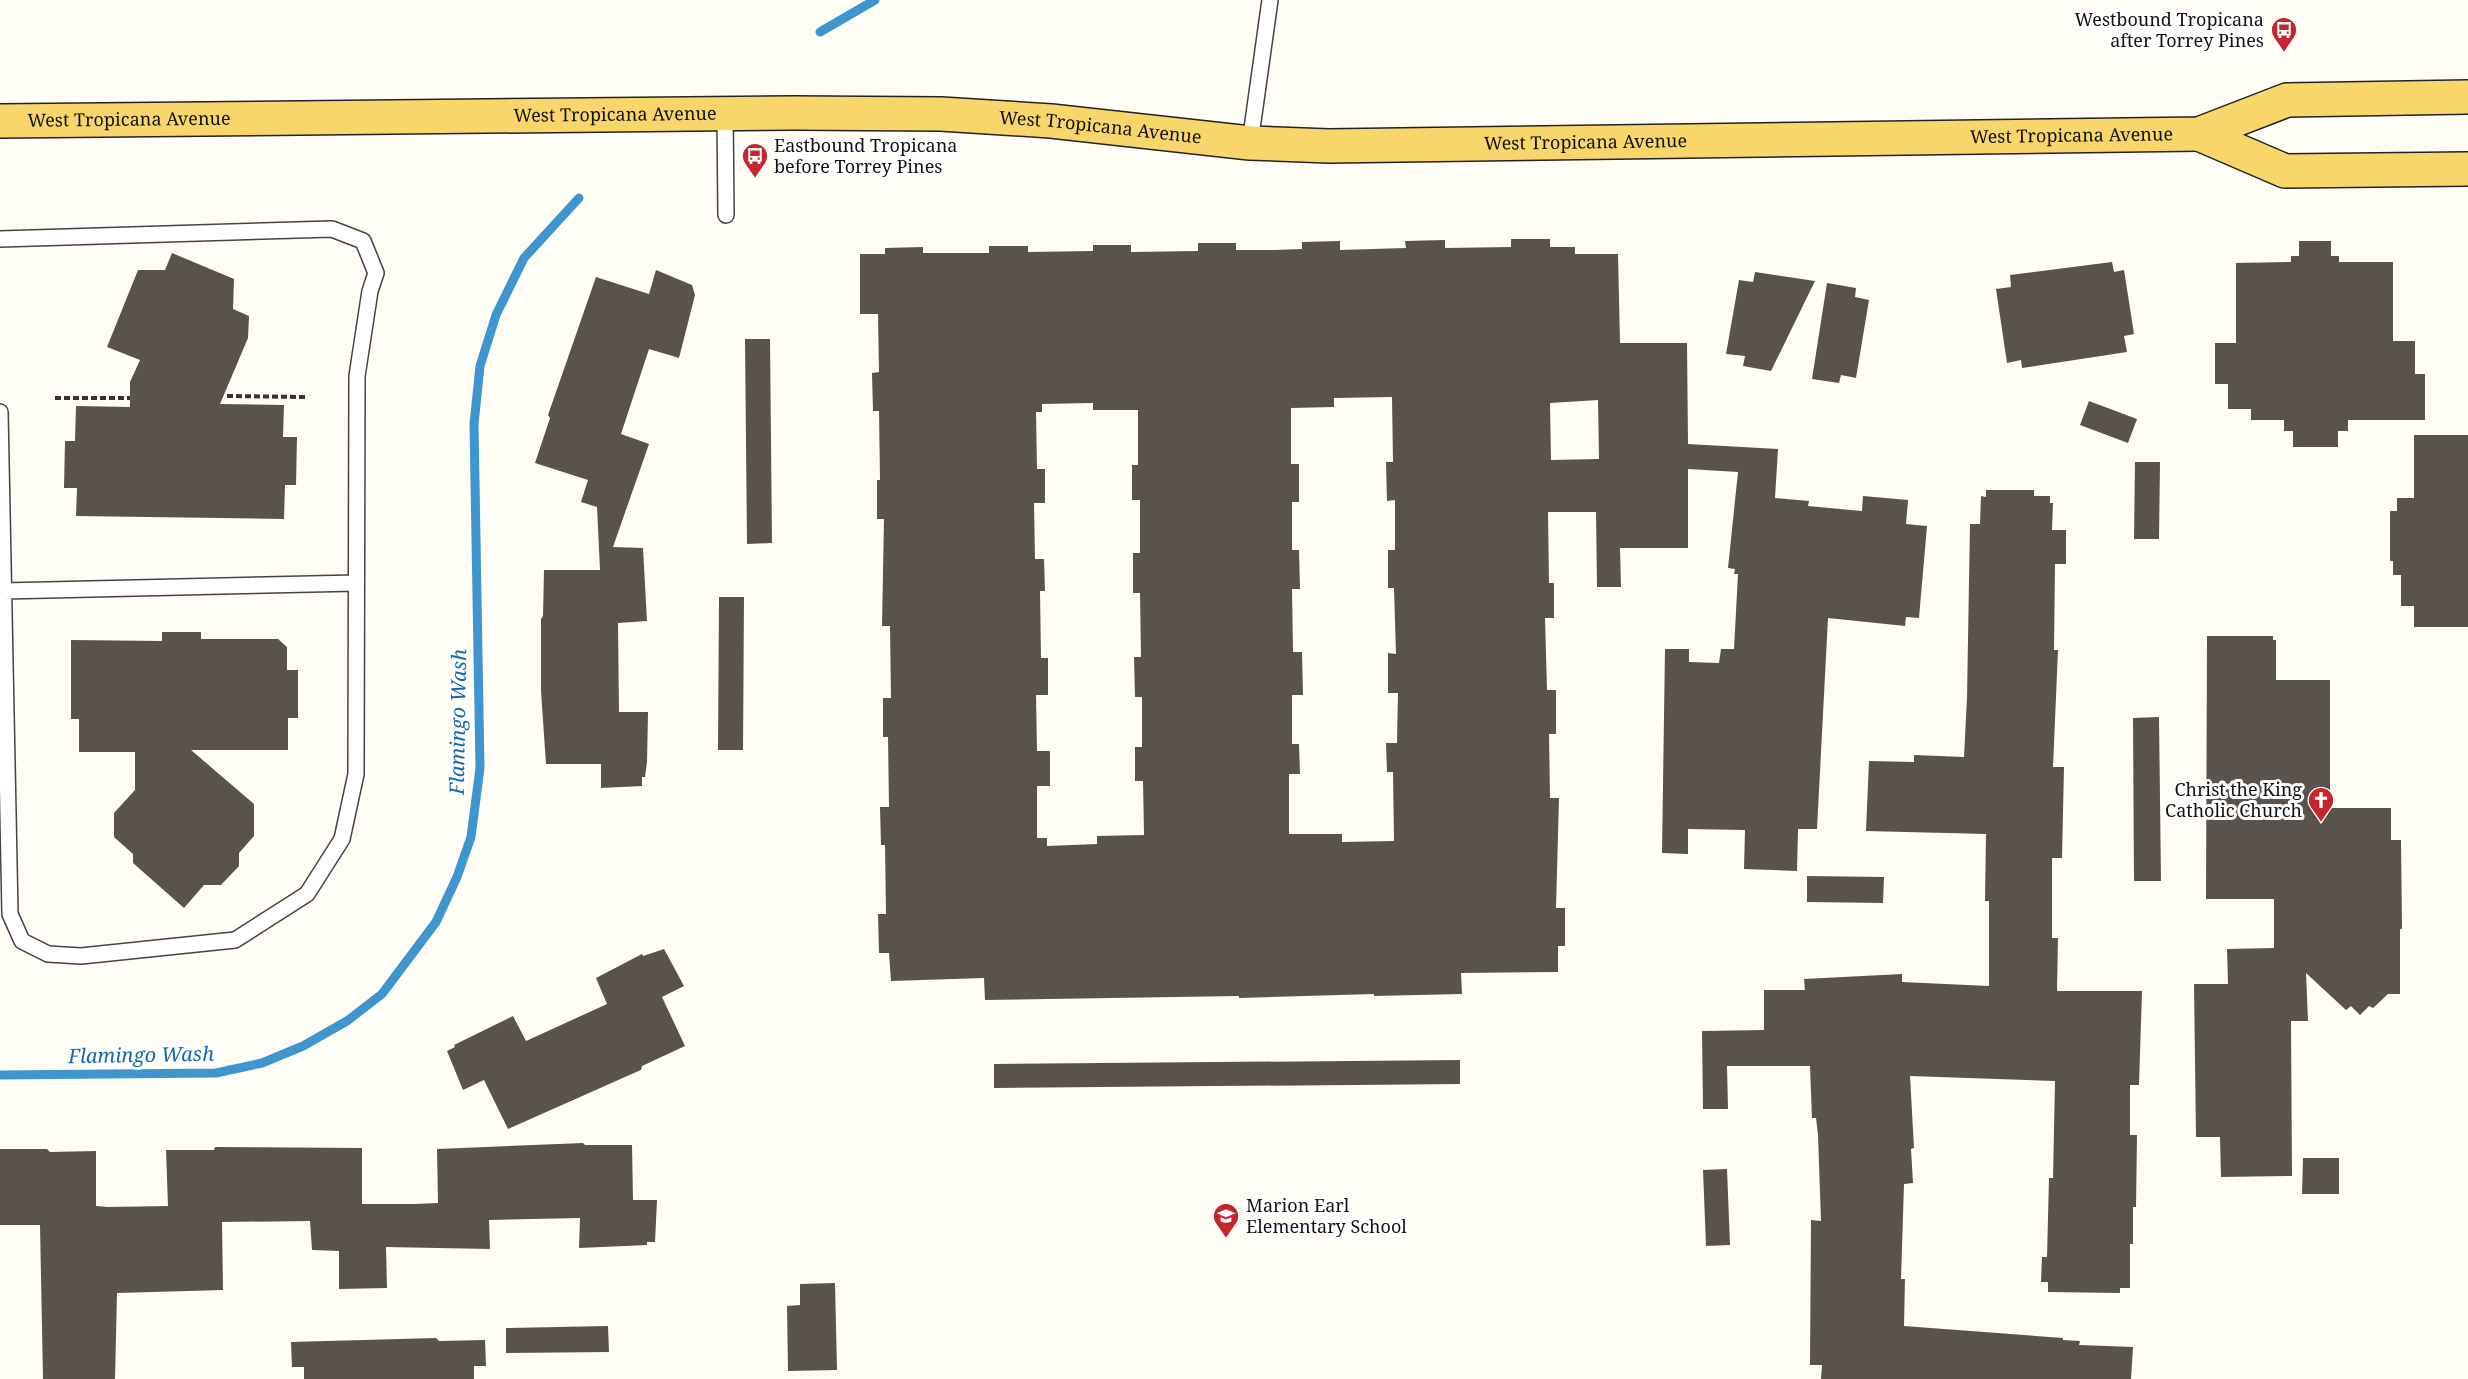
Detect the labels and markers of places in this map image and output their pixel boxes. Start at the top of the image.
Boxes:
place label: Westbound Tropicana after Torrey Pines [2074,7,2264,52]
bus stop icon: Westbound Tropicana after Torrey Pines [2269,15,2299,53]
place label: Eastbound Tropicana before Torrey Pines [774,133,957,178]
bus stop icon: Eastbound Tropicana before Torrey Pines [740,141,770,179]
place label: Christ the King Catholic Church [2165,777,2302,822]
church icon: Christ the King Catholic Church [2306,785,2336,823]
place label: Marion Earl Elementary School [1246,1193,1407,1238]
school or university icon: Marion Earl Elementary School [1211,1201,1241,1239]

